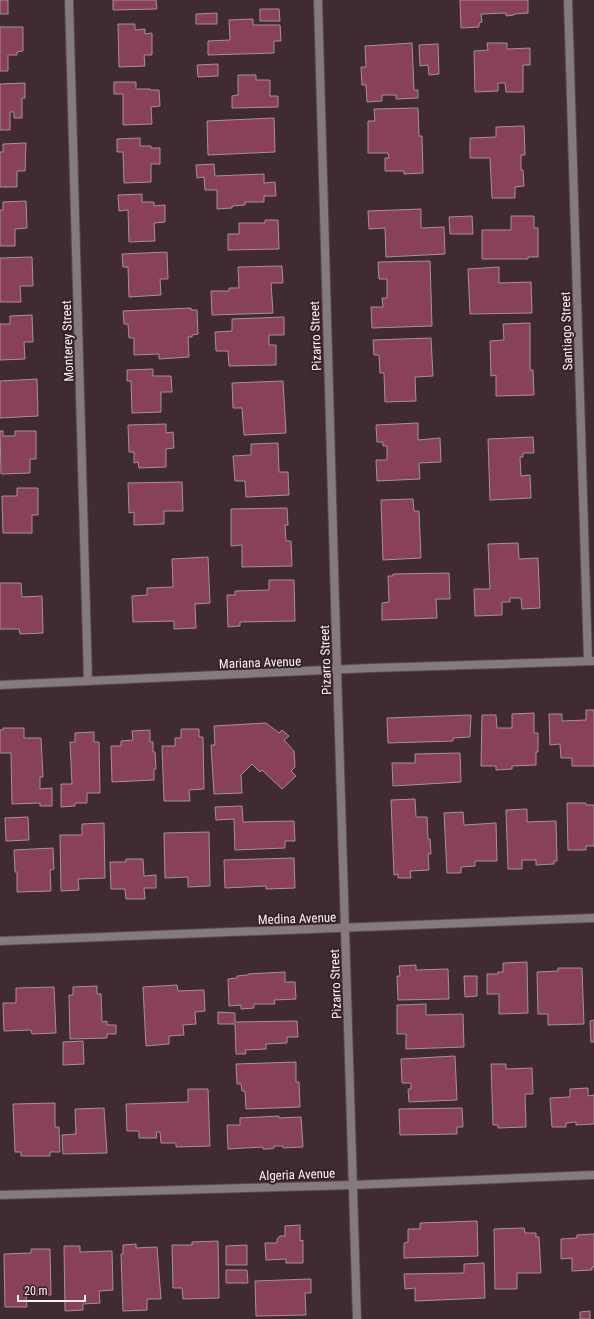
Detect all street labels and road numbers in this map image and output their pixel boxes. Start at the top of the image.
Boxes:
street label: Santiago Street [558,291,575,371]
street label: Monterey Street [59,300,76,382]
street label: Pizarro Street [307,301,324,371]
street label: Pizarro Street [317,625,334,695]
street label: Mariana Avenue [219,654,301,671]
street label: Medina Avenue [258,910,336,927]
street label: Pizarro Street [327,949,344,1019]
street label: Algeria Avenue [258,1166,336,1183]

